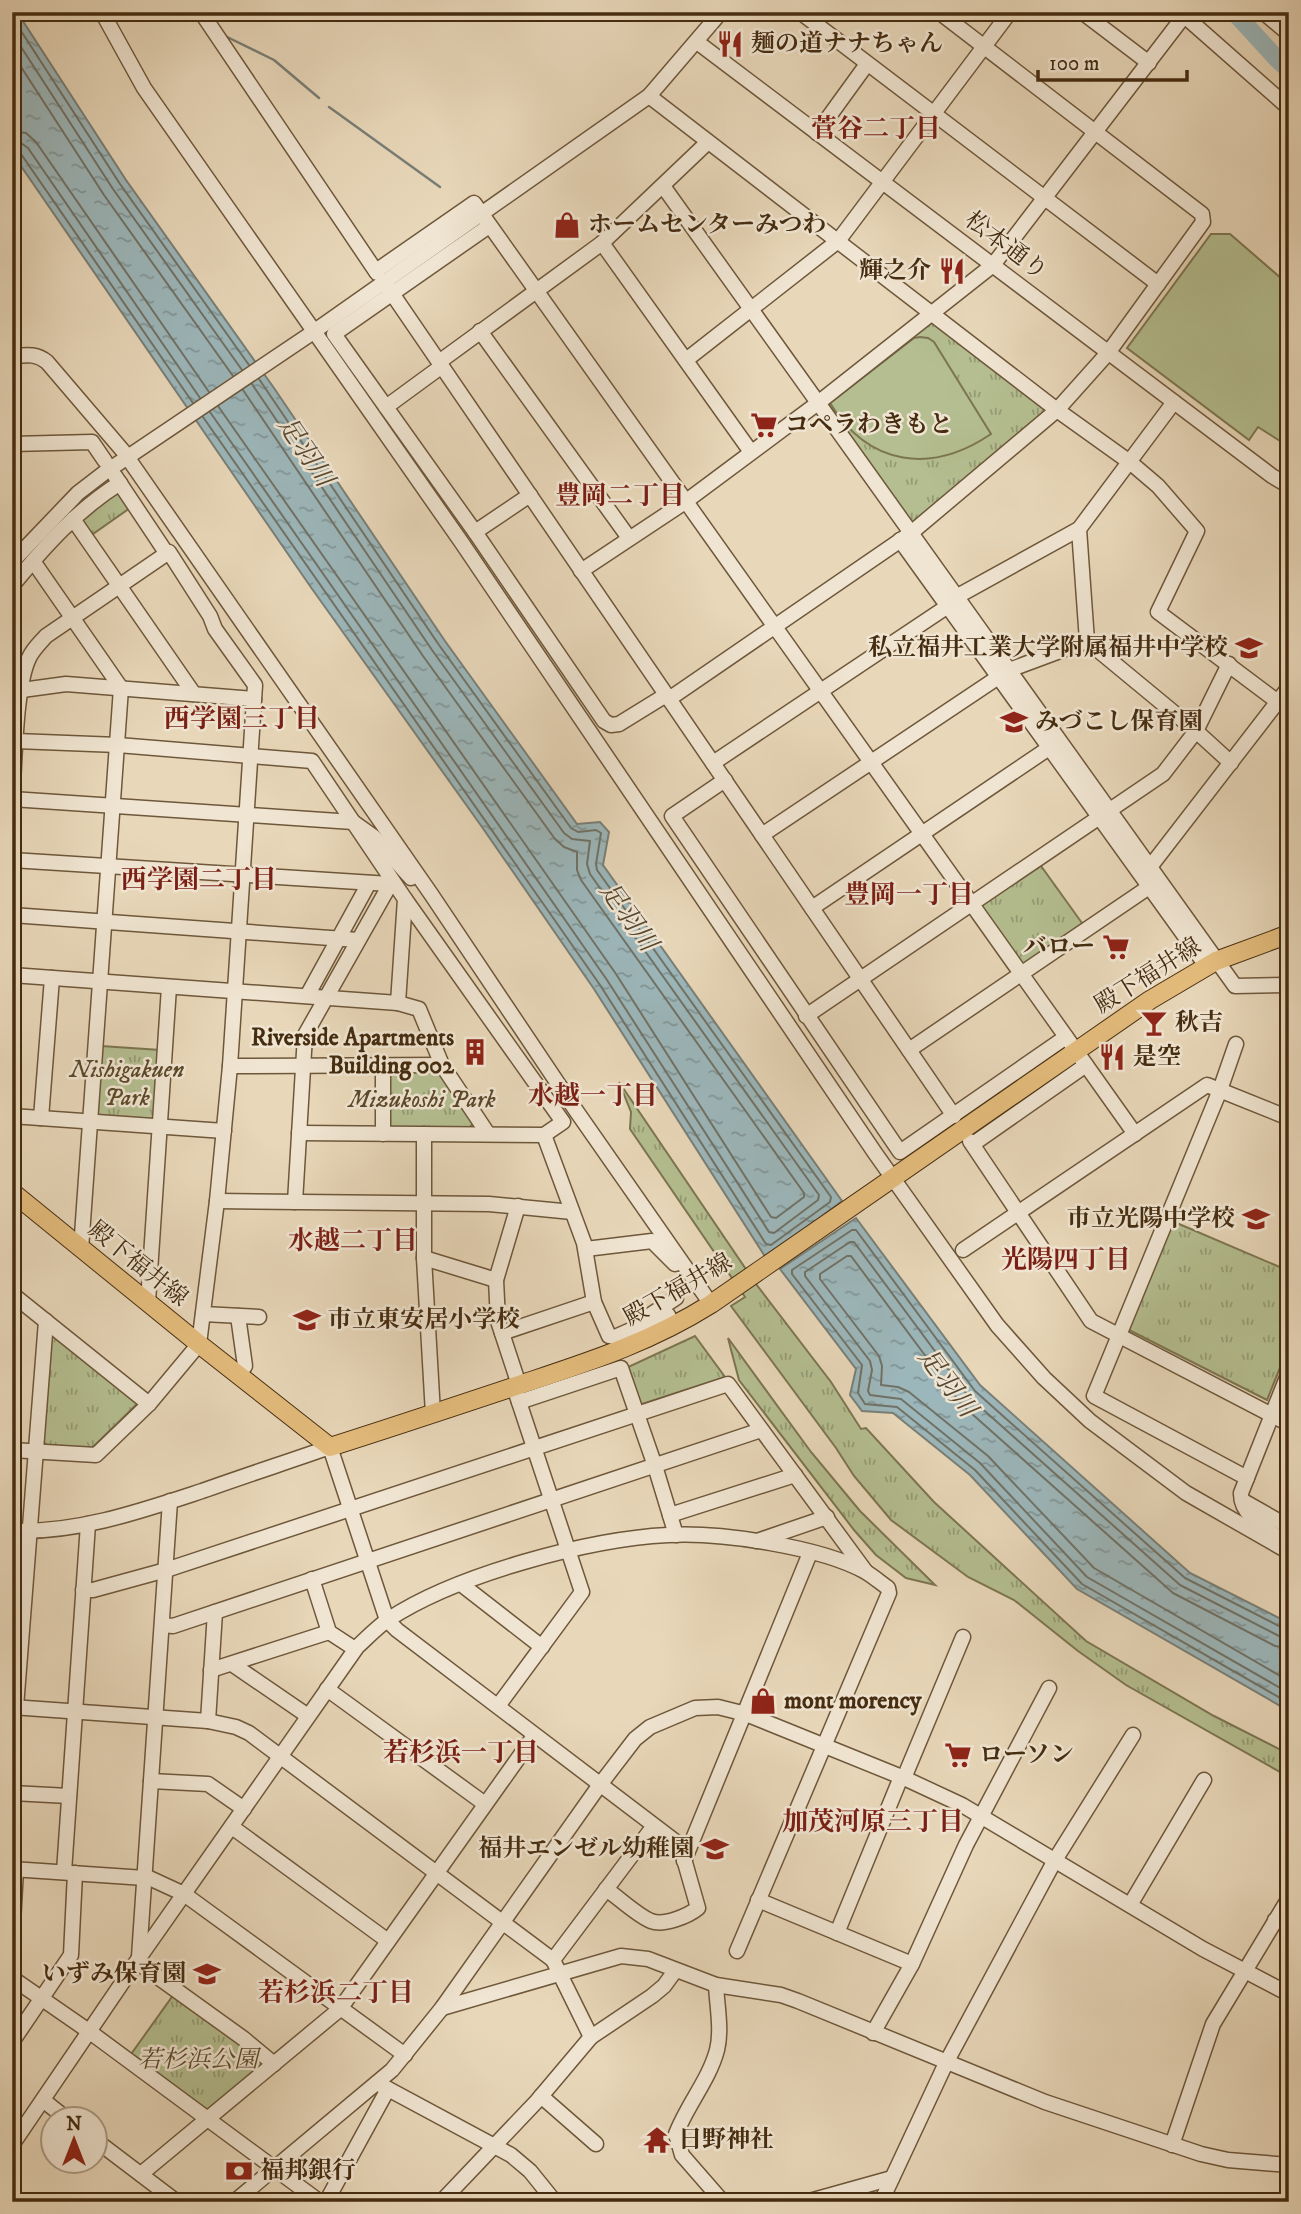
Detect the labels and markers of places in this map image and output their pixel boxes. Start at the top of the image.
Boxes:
restaurant icon: 麺の道ナナちゃん [715,29,745,59]
place label: 麺の道ナナちゃん [751,29,943,59]
shop icon: ホームセンターみつわ [552,210,582,240]
place label: ホームセンターみつわ [588,210,827,240]
place label: 輝之介 [859,256,931,286]
restaurant icon: 輝之介 [937,256,967,286]
supermarket icon: コペラわきもと [749,410,779,440]
place label: コペラわきもと [785,410,953,440]
place label: 私立福井工業大学附属福井中学校 [868,633,1228,663]
school or university icon: 私立福井工業大学附属福井中学校 [1234,633,1264,663]
school or university icon: みづこし保育園 [999,707,1029,737]
place label: みづこし保育園 [1035,707,1203,737]
place label: バロー [1023,932,1095,962]
supermarket icon: バロー [1101,932,1131,962]
bar icon: 秋吉 [1139,1008,1169,1038]
place label: 秋吉 [1175,1008,1223,1038]
place label: Riverside Apartments Building 002 [251,1023,455,1081]
building icon: Riverside Apartments Building 002 [460,1037,490,1067]
restaurant icon: 是空 [1097,1042,1127,1072]
place label: 是空 [1133,1042,1181,1072]
place label: 市立光陽中学校 [1067,1204,1235,1234]
school or university icon: 市立光陽中学校 [1241,1204,1271,1234]
school or university icon: 市立東安居小学校 [292,1305,322,1335]
place label: 市立東安居小学校 [328,1305,520,1335]
shop icon: mont morency [748,1686,778,1716]
place label: mont morency [784,1686,922,1716]
supermarket icon: ローソン [943,1740,973,1770]
place label: ローソン [979,1740,1074,1770]
place label: 福井エンゼル幼稚園 [478,1834,694,1864]
school or university icon: 福井エンゼル幼稚園 [700,1834,730,1864]
place label: いずみ保育園 [42,1959,186,1989]
school or university icon: いずみ保育園 [192,1959,222,1989]
temple icon: 日野神社 [642,2125,672,2155]
place label: 日野神社 [678,2125,774,2155]
bank icon: 福邦銀行 [224,2156,254,2186]
place label: 福邦銀行 [260,2156,356,2186]

